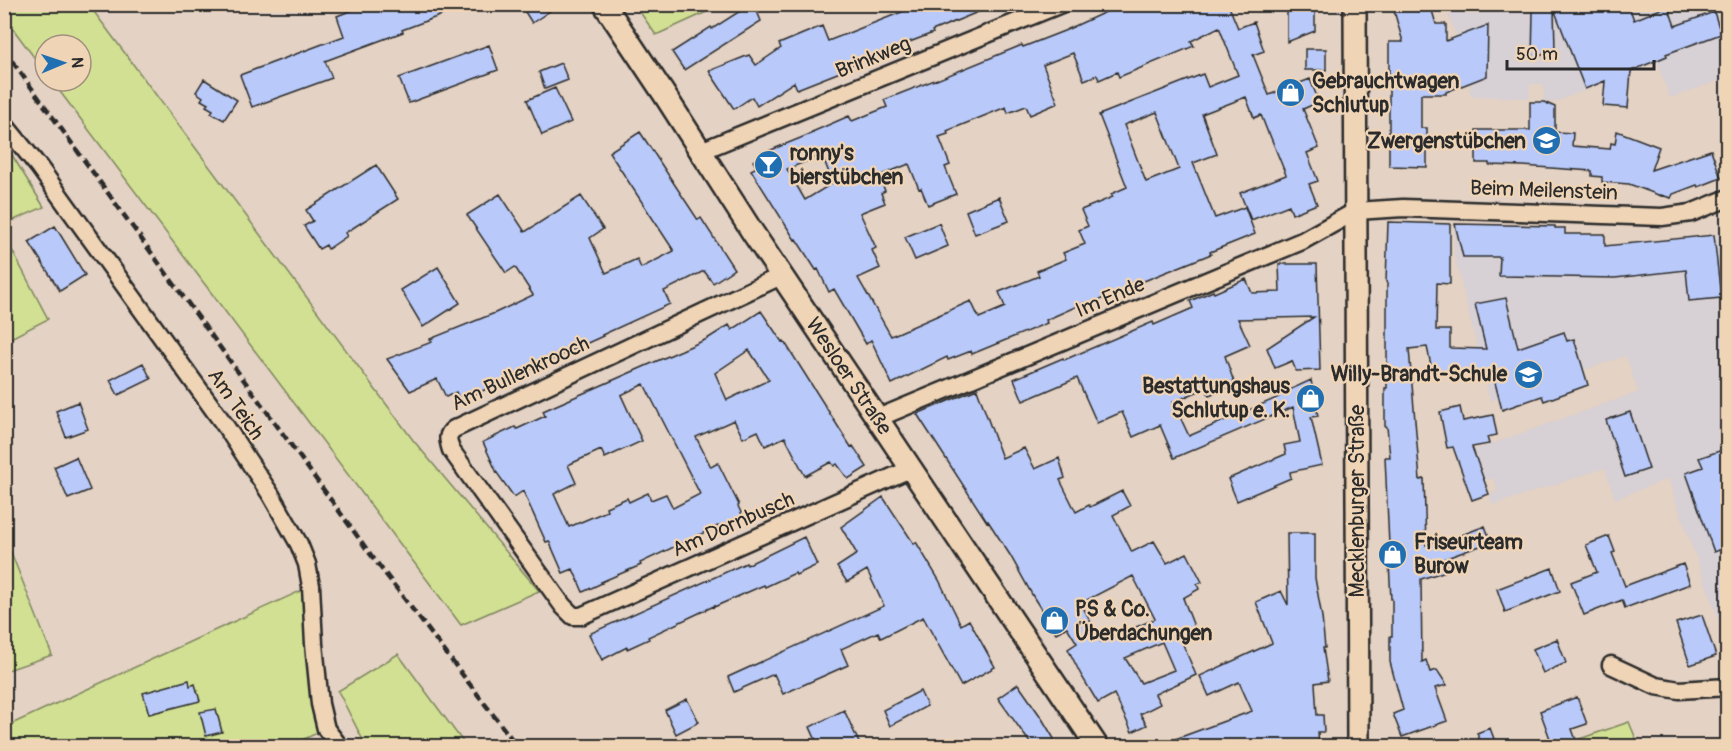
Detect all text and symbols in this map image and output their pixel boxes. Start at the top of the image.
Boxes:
street label: Brinkweg [832,30,915,85]
north arrow [33,33,93,93]
scale bar [1507,33,1654,71]
text: 50 m [1516,43,1558,66]
text: N [67,57,87,68]
place label: Gebrauchtwagen Schlutup [1312,68,1459,119]
shop icon: Gebrauchtwagen Schlutup [1275,77,1307,109]
school or university icon: Zwergenstübchen [1531,125,1563,157]
place label: Zwergenstübchen [1367,128,1526,155]
place label: ronny's bierstübchen [790,140,903,191]
bar icon: ronny's bierstübchen [753,149,785,181]
street label: Beim Meilenstein [1470,174,1618,207]
street label: Im Ende [1071,271,1150,324]
street label: Wesloer Straße [799,312,898,441]
street label: Am Bullenkrooch [447,330,594,417]
school or university icon: Willy-Brandt-Schule [1512,358,1544,390]
place label: Willy-Brandt-Schule [1331,361,1508,388]
street label: Am Teich [201,363,270,445]
place label: Bestattungshaus Schlutup e. K. [1142,373,1291,424]
shop icon: Bestattungshaus Schlutup e. K. [1295,382,1327,414]
street label: Mecklenburger Straße [1344,404,1371,597]
street label: Am Dornbusch [668,485,799,563]
place label: Friseurteam Burow [1414,529,1523,580]
shop icon: Friseurteam Burow [1377,538,1409,570]
place label: PS & Co. Überdachungen [1075,596,1213,647]
shop icon: PS & Co. Überdachungen [1038,605,1070,637]

